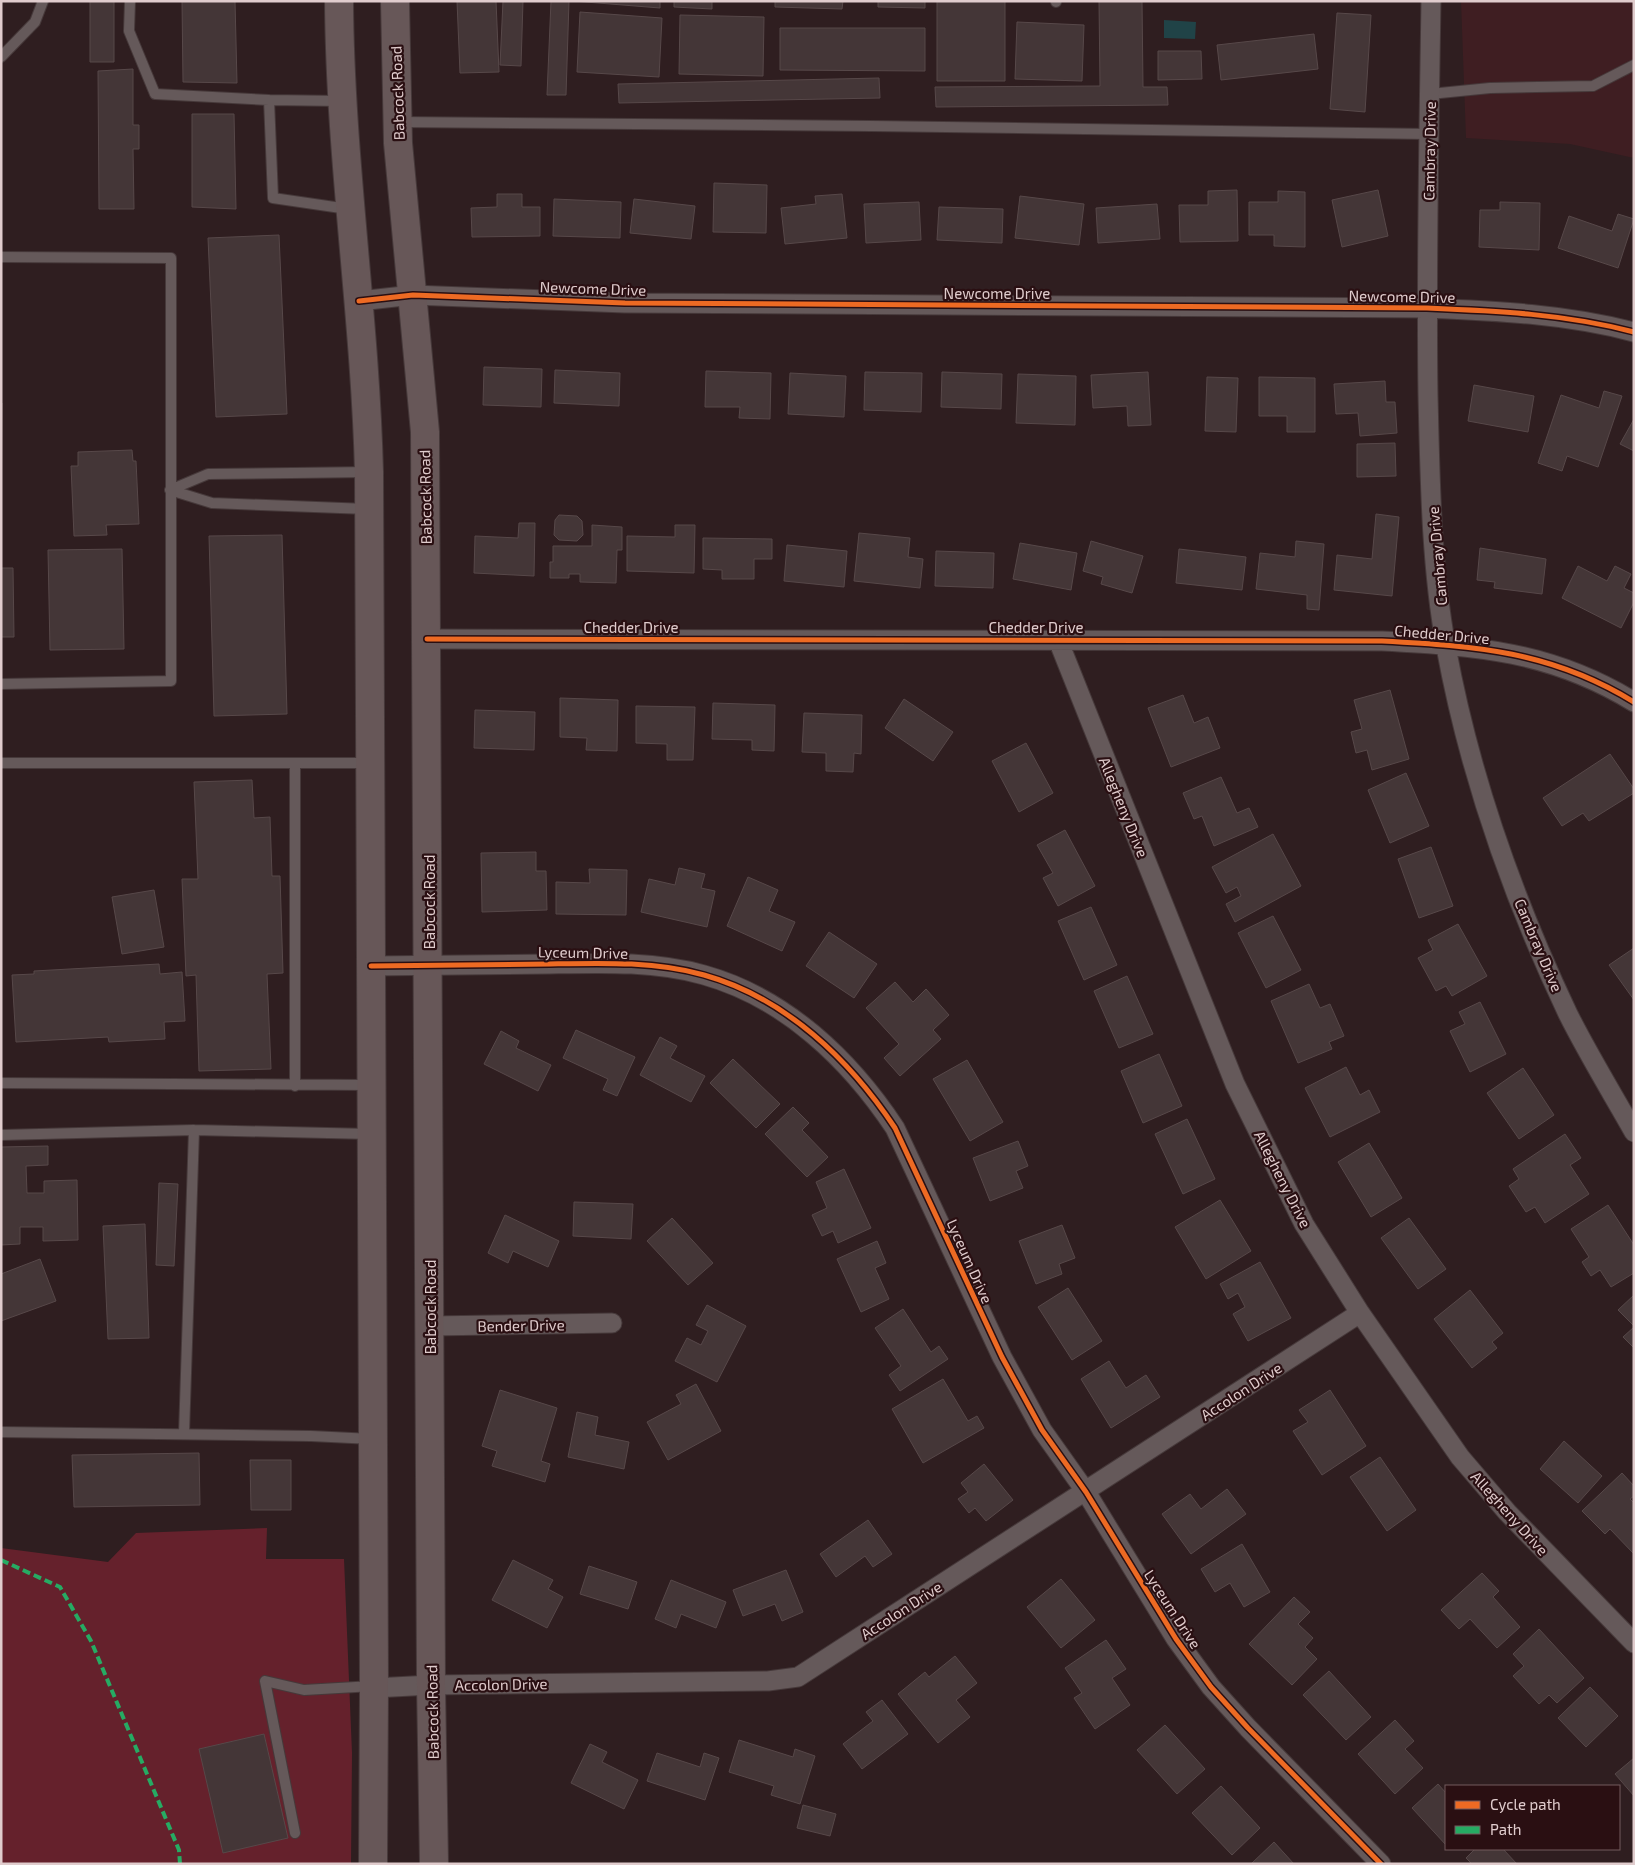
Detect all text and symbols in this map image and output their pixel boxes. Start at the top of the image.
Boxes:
street label: Babcock Road [386,45,408,141]
street label: Cambray Drive [1419,101,1439,201]
street label: Newcome Drive [539,277,647,299]
street label: Newcome Drive [944,284,1050,302]
street label: Newcome Drive [1348,286,1456,306]
street label: Babcock Road [415,450,435,544]
street label: Cambray Drive [1424,506,1450,606]
street label: Chedder Drive [583,618,679,636]
street label: Chedder Drive [988,618,1084,636]
street label: Chedder Drive [1394,621,1490,647]
street label: Allegheny Drive [1096,754,1152,860]
street label: Babcock Road [420,855,438,949]
street label: Cambray Drive [1511,896,1567,994]
street label: Lyceum Drive [538,942,628,962]
street label: Allegheny Drive [1251,1127,1315,1231]
street label: Lyceum Drive [943,1216,997,1306]
street label: Babcock Road [421,1260,439,1354]
street label: Bender Drive [477,1315,565,1335]
street label: Accolon Drive [1197,1358,1285,1424]
street label: Allegheny Drive [1468,1467,1552,1559]
street label: Lyceum Drive [1141,1566,1205,1652]
street label: Accolon Drive [857,1577,945,1643]
street label: Babcock Road [422,1665,442,1759]
street label: Accolon Drive [454,1674,548,1694]
legend [1445,1785,1620,1850]
text: Cycle path [1490,1795,1561,1813]
text: Path [1490,1820,1521,1838]

